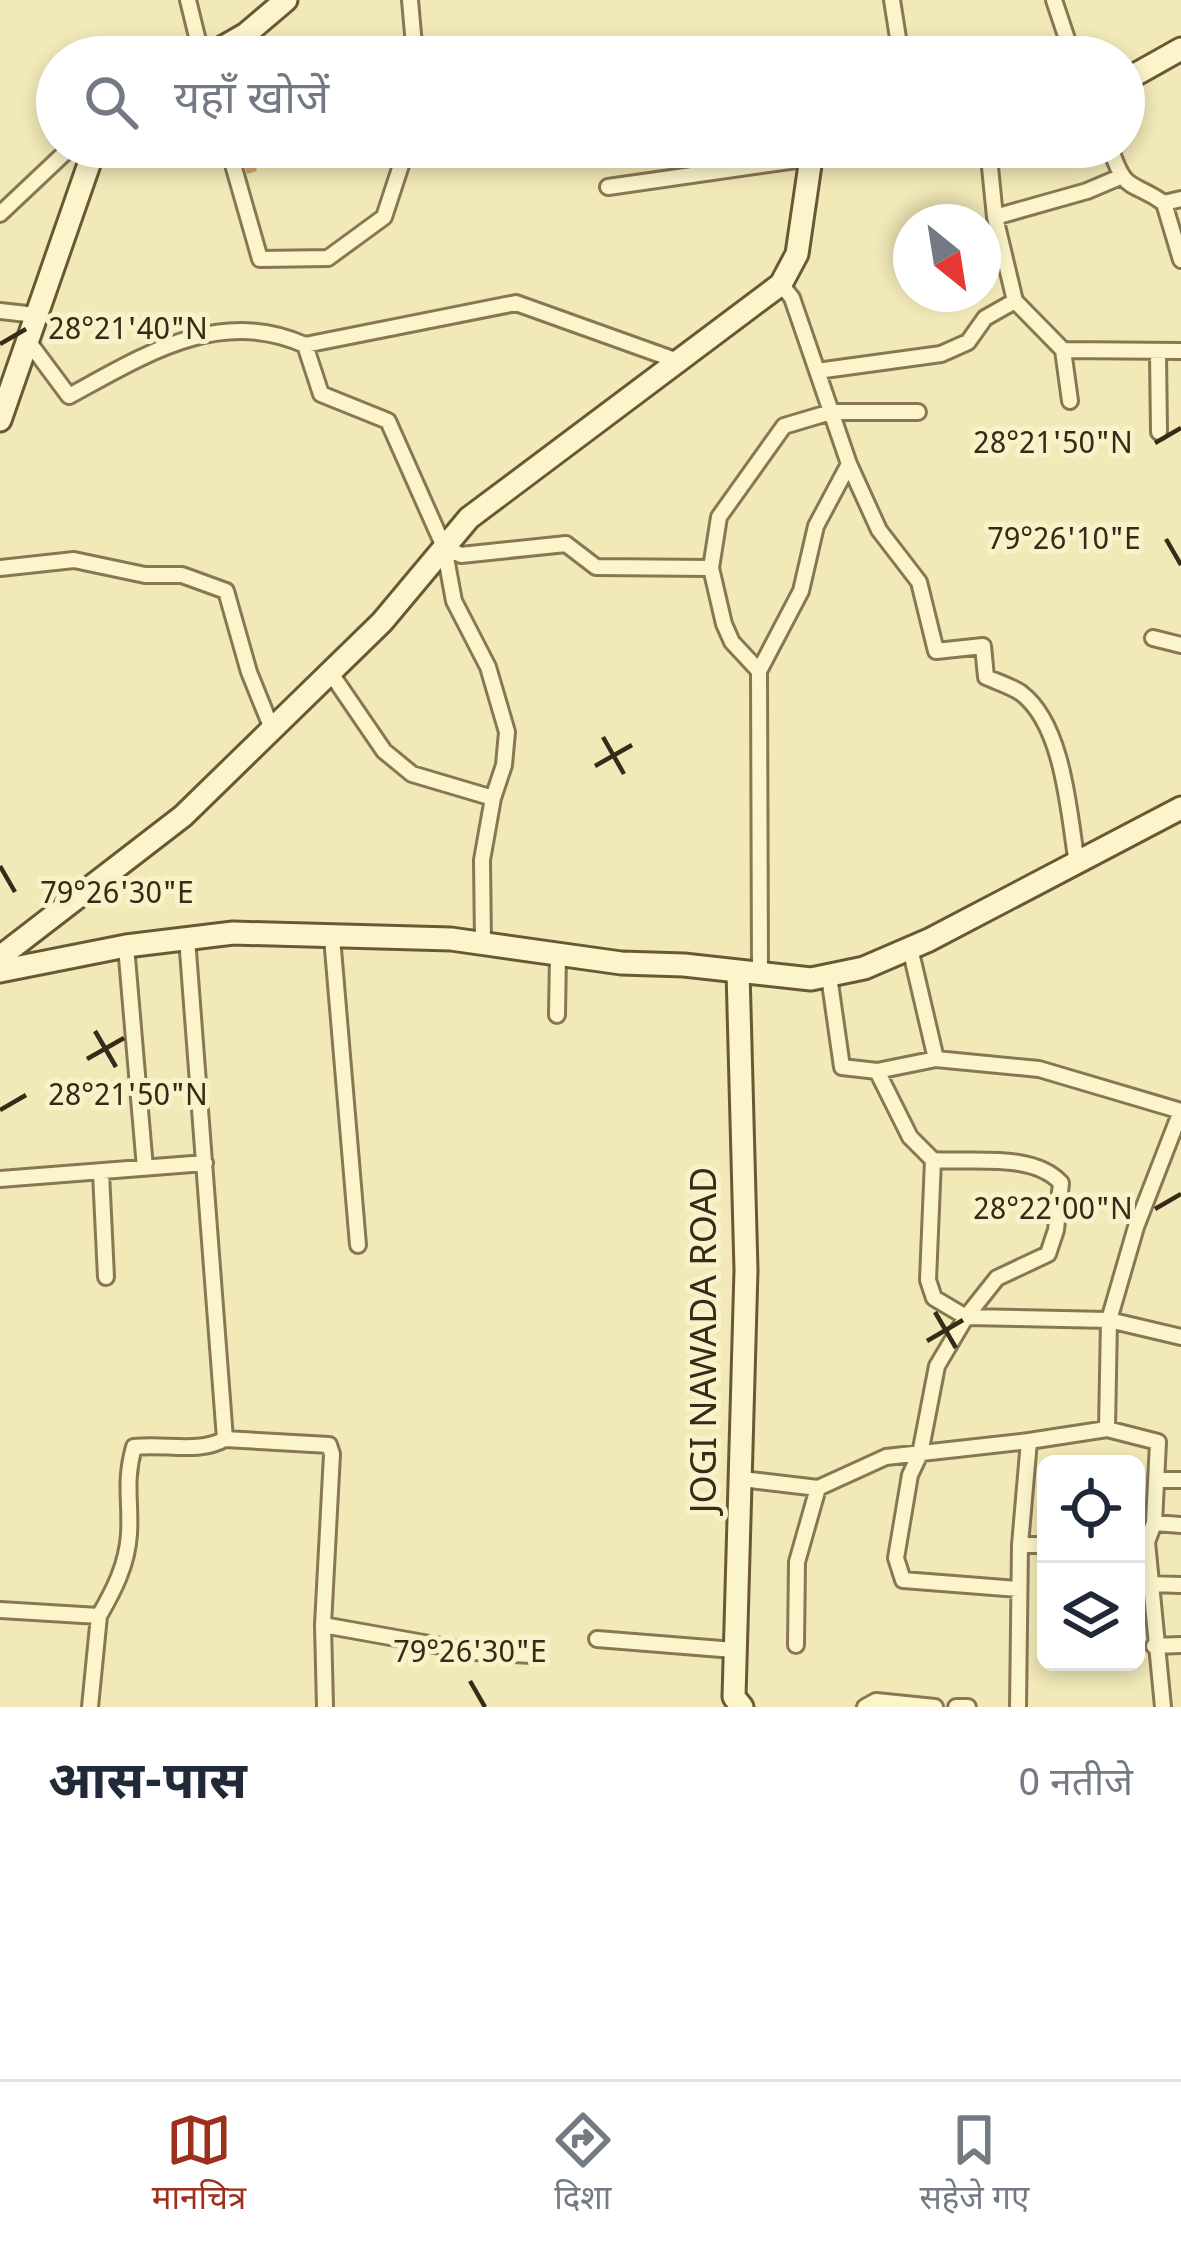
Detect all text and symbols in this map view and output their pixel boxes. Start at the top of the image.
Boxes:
search box [36,36,1145,168]
icon: search [78,69,144,135]
text: यहाँ खोजें [174,73,329,131]
north arrow [893,204,1001,312]
text: 28°21'40"N [48,312,208,351]
text: 28°21'50"N [973,426,1133,465]
text: 79°26'10"E [987,522,1141,561]
text: 79°26'30"E [40,876,194,915]
text: 28°21'50"N [48,1078,208,1117]
street label: JOGI NAWADA ROAD [684,1167,731,1516]
text: 28°22'00"N [973,1192,1133,1231]
map controls [1037,1455,1145,1671]
button: locate [1037,1455,1145,1563]
button: layers [1037,1563,1145,1671]
text: 79°26'30"E [393,1635,547,1674]
text: आस-पास [48,1752,247,1819]
text: 0 नतीजे [1018,1760,1133,1811]
tab: मानचित्र [152,2107,246,2222]
tab: दिशा [550,2107,616,2222]
tab: सहेजे गए [919,2107,1029,2222]

